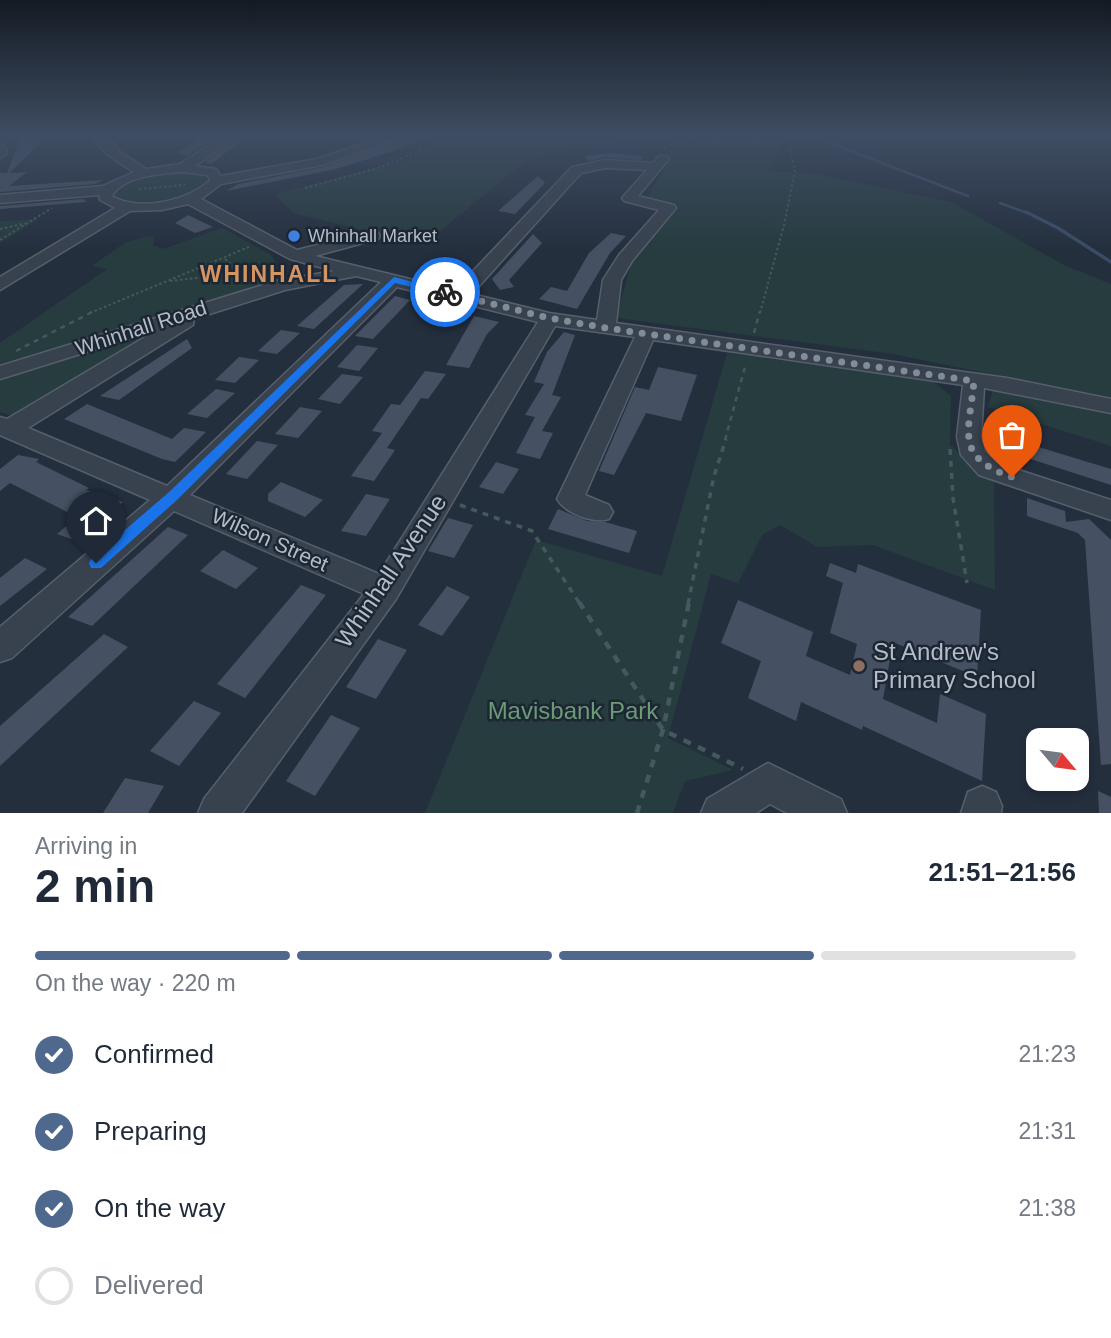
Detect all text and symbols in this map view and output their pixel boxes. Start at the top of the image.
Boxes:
place label: Whinhall Market [308,226,437,246]
marker: Whinhall Market [286,228,302,244]
courier [410,257,480,327]
district label: WHINHALL [200,261,338,287]
icon: bike [426,273,464,311]
street label: Whinhall Road [72,295,209,360]
pin [982,405,1042,477]
icon: bag [993,416,1031,454]
street label: Whinhall Avenue [330,489,452,652]
pin [66,491,126,563]
icon: home [77,502,115,540]
street label: Wilson Street [208,504,332,576]
place label: St Andrew's Primary School [873,638,1036,693]
marker: St Andrew's Primary School [851,658,867,674]
park label: Mavisbank Park [488,697,659,724]
north arrow [1026,728,1088,791]
map controls [1026,728,1089,791]
text: Arriving in [35,833,137,859]
text: 21:51–21:56 [929,857,1076,887]
text: 2 min [35,860,155,912]
text: On the way · 220 m [35,970,236,996]
icon: check [35,1036,73,1074]
text: Confirmed [94,1039,214,1069]
text: 21:23 [1018,1041,1076,1067]
icon: check [35,1113,73,1151]
text: Preparing [94,1116,207,1146]
text: 21:31 [1018,1118,1076,1144]
icon: check [35,1190,73,1228]
text: On the way [94,1193,226,1223]
text: 21:38 [1018,1195,1076,1221]
text: Delivered [94,1270,204,1300]

